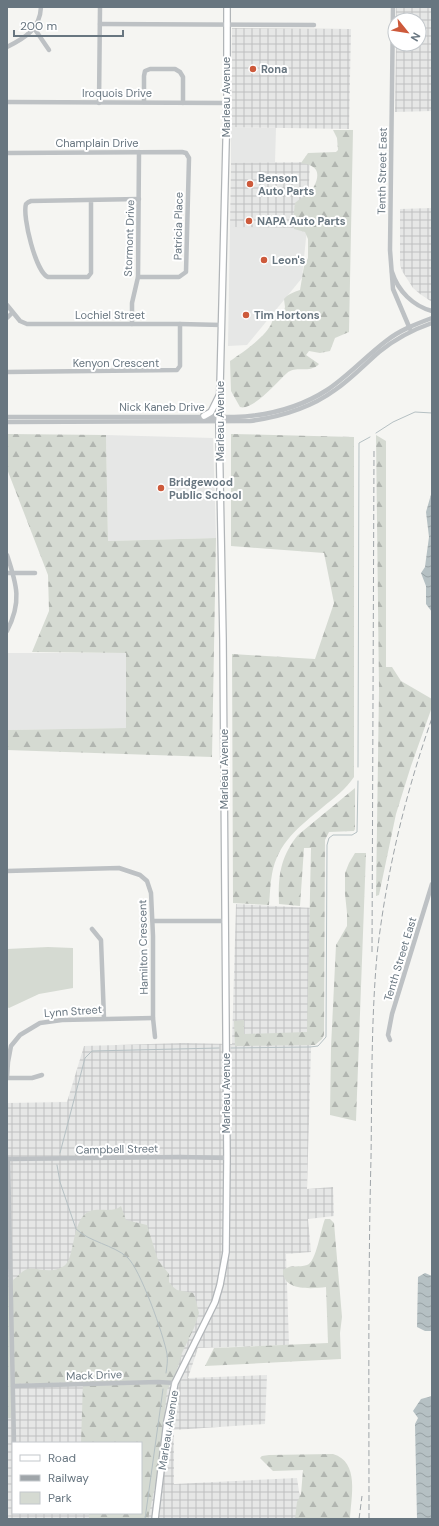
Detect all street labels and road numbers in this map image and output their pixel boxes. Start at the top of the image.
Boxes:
street label: Marleau Avenue [219,57,233,137]
street label: Iroquois Drive [82,86,152,100]
street label: Tenth Street East [374,127,390,215]
street label: Champlain Drive [55,136,139,150]
street label: Patricia Place [170,192,186,260]
street label: Stormont Drive [121,199,137,277]
street label: Lochiel Street [75,308,145,322]
street label: Kenyon Crescent [73,356,159,370]
street label: Marleau Avenue [213,381,227,461]
street label: Nick Kaneb Drive [119,400,205,414]
street label: Marleau Avenue [217,729,231,809]
street label: Hamilton Crescent [135,899,151,995]
street label: Tenth Street East [381,915,419,1003]
street label: Lynn Street [44,1002,102,1020]
street label: Marleau Avenue [219,1053,233,1133]
street label: Campbell Street [76,1141,158,1157]
street label: Mack Drive [66,1367,122,1383]
street label: Marleau Avenue [155,1389,181,1471]

